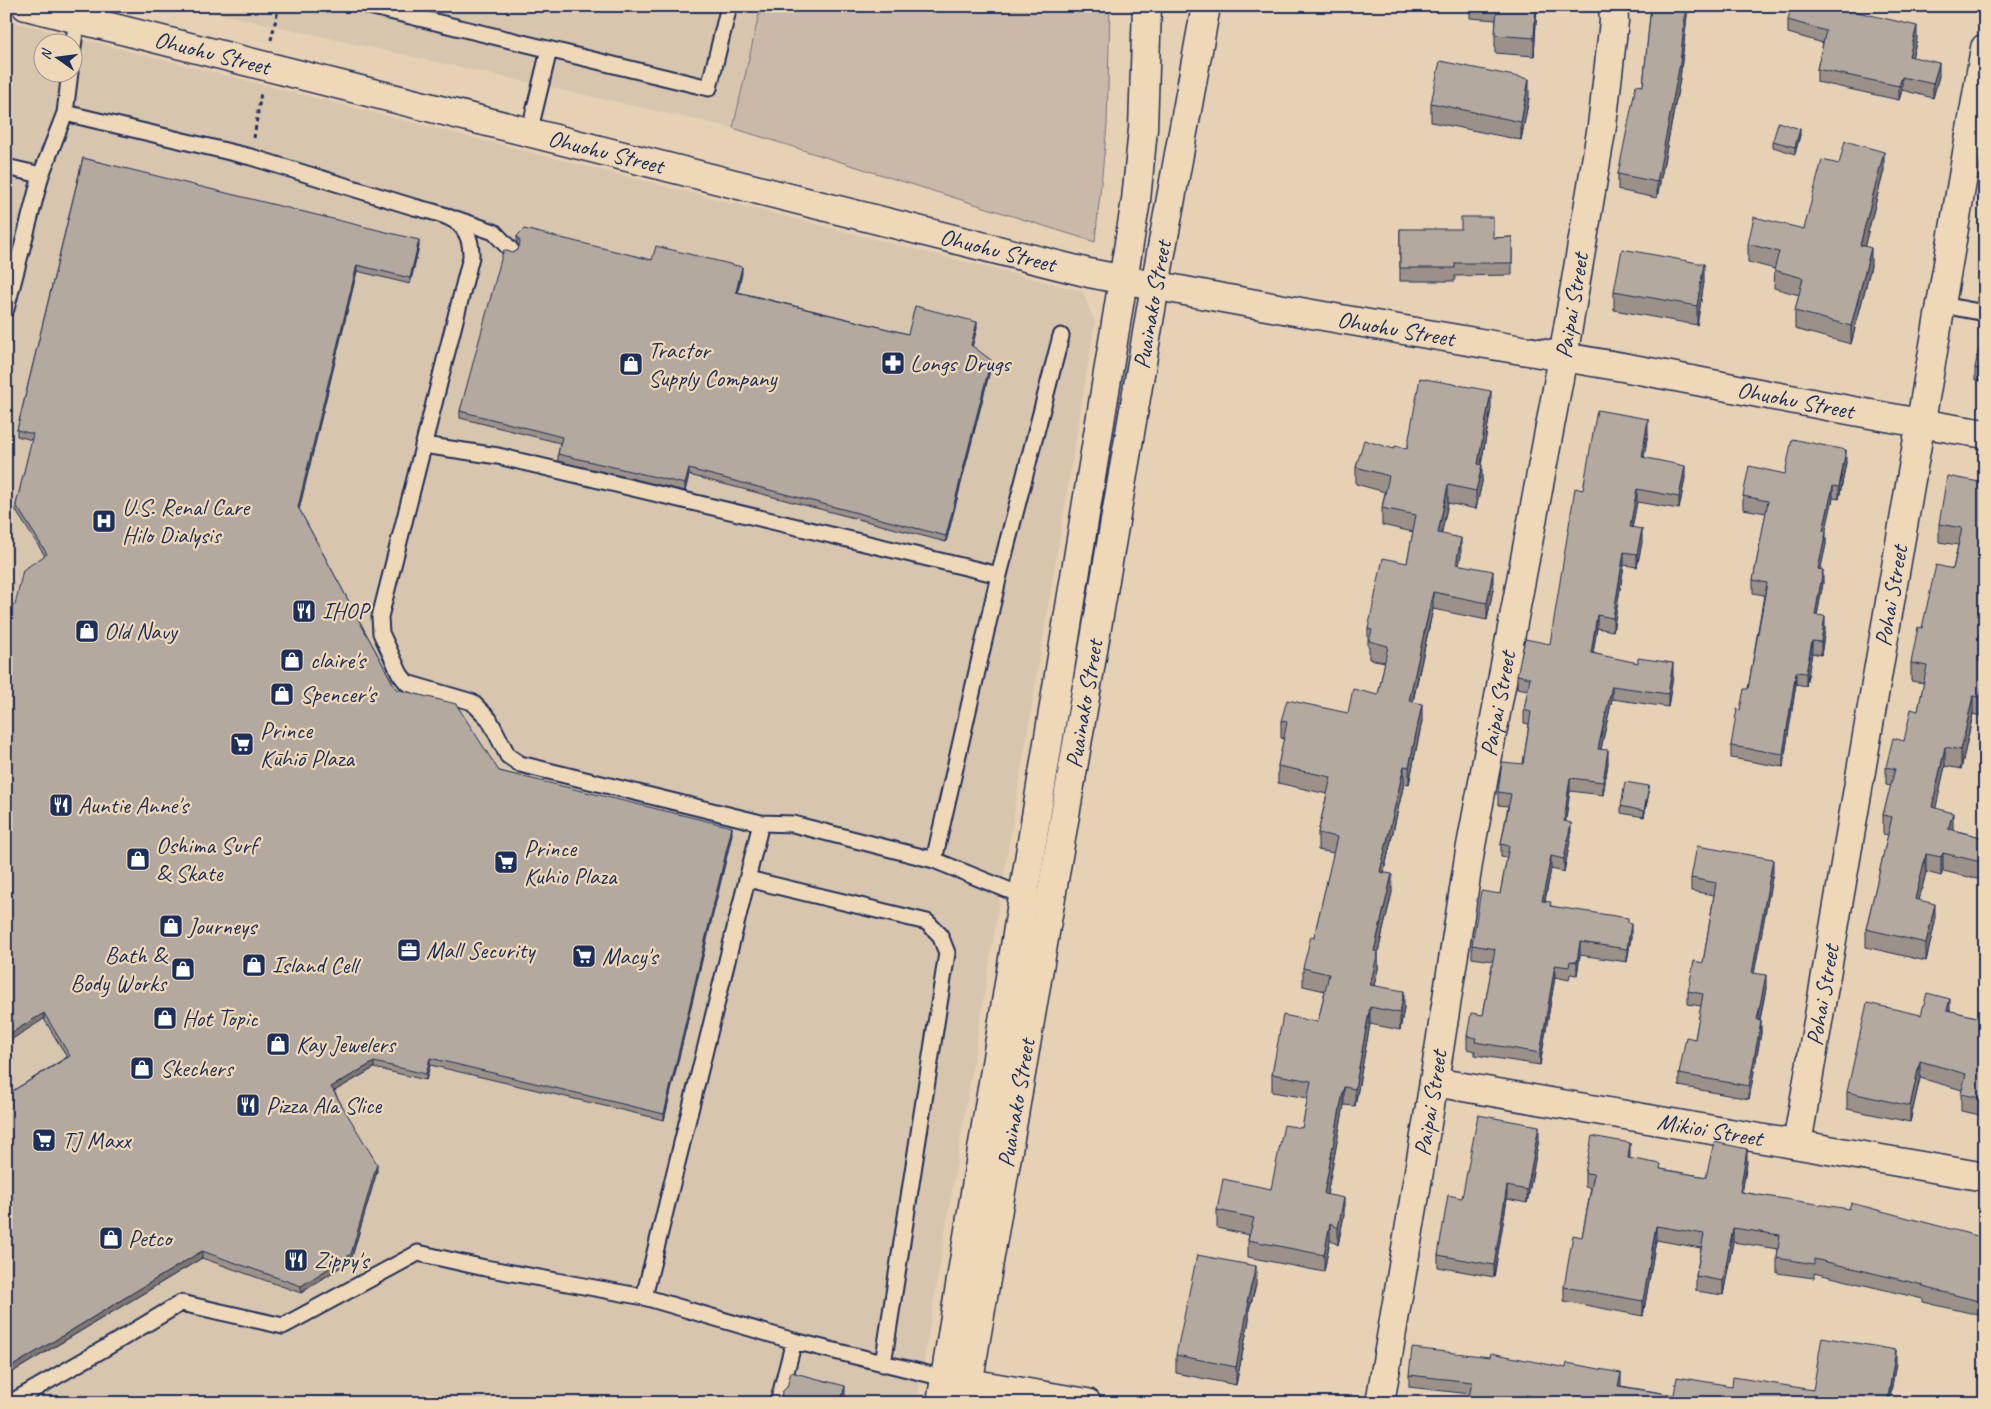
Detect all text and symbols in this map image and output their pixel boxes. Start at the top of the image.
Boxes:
street label: Ohuohu Street [151,24,275,82]
north arrow [32,32,82,82]
text: N [37,46,56,61]
street label: Ohuohu Street [545,123,669,181]
street label: Ohuohu Street [937,221,1061,280]
street label: Puainako Street [1126,236,1178,371]
street label: Paipai Street [1548,249,1596,361]
street label: Ohuohu Street [1335,304,1459,354]
place label: Tractor Supply Company [648,335,778,393]
place label: Longs Drugs [910,348,1012,378]
pharmacy icon: Longs Drugs [880,350,906,376]
shop icon: Tractor Supply Company [618,351,644,377]
street label: Ohuohu Street [1735,374,1858,426]
place label: U.S. Renal Care Hilo Dialysis [122,492,251,550]
hospital icon: U.S. Renal Care Hilo Dialysis [91,508,117,534]
street label: Pohai Street [1868,541,1915,649]
place label: IHOP [322,596,371,626]
restaurant icon: IHOP [291,598,317,624]
place label: Old Navy [104,616,178,646]
shop icon: Old Navy [74,618,100,644]
street label: Puainako Street [1058,636,1110,770]
place label: claire's [310,645,368,675]
shop icon: claire's [279,647,305,673]
street label: Paipai Street [1473,647,1523,759]
place label: Spencer's [300,679,379,709]
shop icon: Spencer's [269,681,295,707]
place label: Prince Kūhiō Plaza [260,715,355,773]
supermarket icon: Prince Kūhiō Plaza [229,731,255,757]
place label: Auntie Anne's [78,790,191,820]
restaurant icon: Auntie Anne's [48,792,74,818]
place label: Oshima Surf & Skate [156,830,262,888]
place label: Prince Kuhio Plaza [524,833,618,891]
shop icon: Oshima Surf & Skate [125,846,151,872]
supermarket icon: Prince Kuhio Plaza [493,849,519,875]
place label: Journeys [187,911,259,941]
shop icon: Journeys [158,913,184,939]
place label: Mall Security [426,935,536,965]
office icon: Mall Security [396,937,422,963]
place label: Bath & Body Works [70,940,168,998]
street label: Pohai Street [1799,940,1846,1048]
place label: Macy's [602,941,660,971]
supermarket icon: Macy's [571,943,597,969]
place label: Island Cell [272,950,361,980]
shop icon: Island Cell [241,952,267,978]
shop icon: Bath & Body Works [170,956,196,982]
place label: Hot Topic [182,1003,259,1033]
shop icon: Hot Topic [152,1005,178,1031]
place label: Kay Jewelers [296,1029,397,1059]
shop icon: Kay Jewelers [265,1031,291,1057]
street label: Puainako Street [990,1035,1042,1170]
street label: Paipai Street [1407,1046,1454,1158]
place label: Skechers [160,1053,234,1083]
shop icon: Skechers [129,1055,155,1081]
place label: Pizza Ala Slice [266,1090,383,1120]
restaurant icon: Pizza Ala Slice [235,1092,261,1118]
street label: Mikioi Street [1655,1106,1767,1154]
place label: TJ Maxx [62,1125,132,1155]
supermarket icon: TJ Maxx [31,1127,57,1153]
place label: Petco [128,1223,174,1253]
shop icon: Petco [98,1225,124,1251]
place label: Zippy's [314,1245,371,1275]
restaurant icon: Zippy's [283,1247,309,1273]

